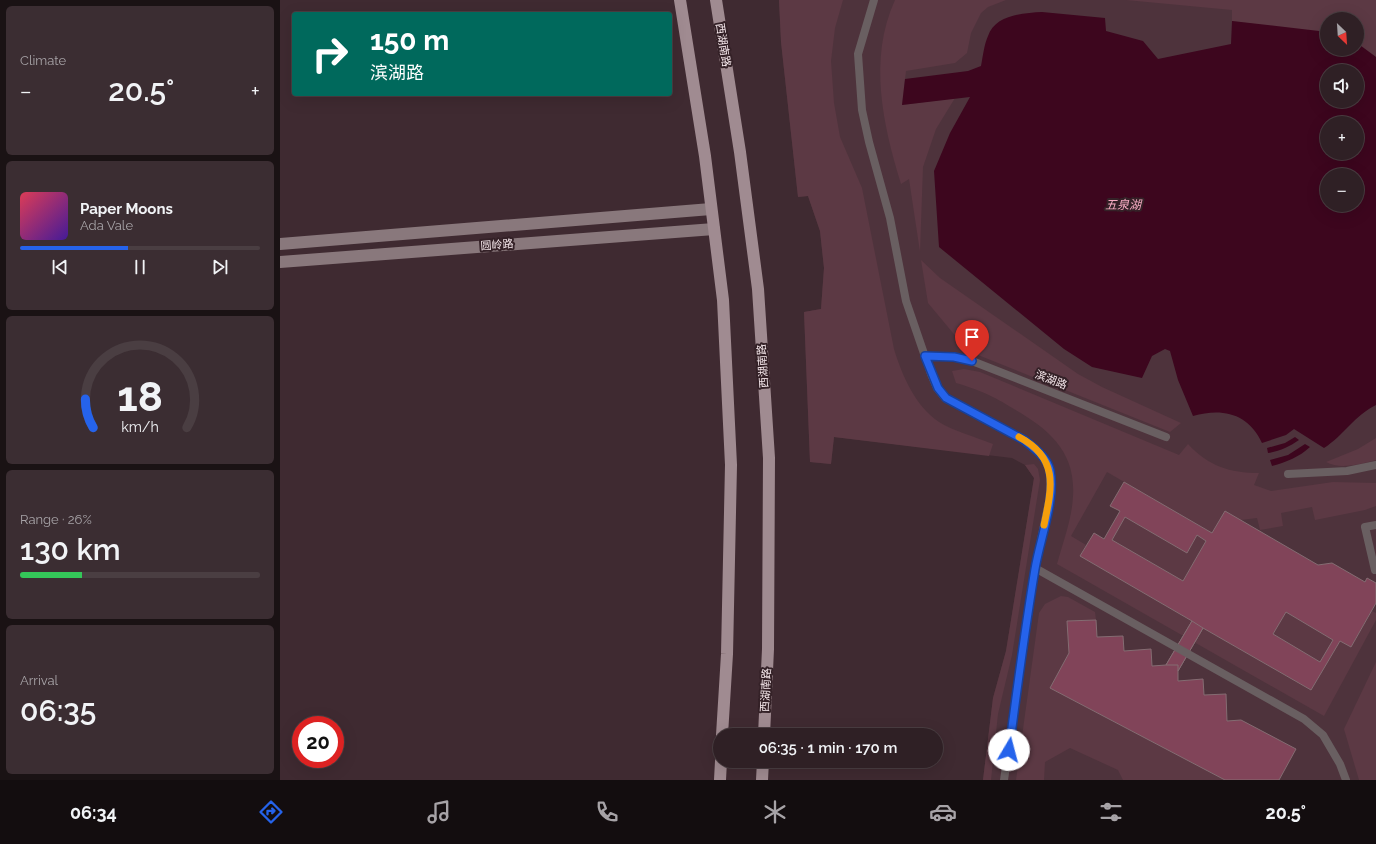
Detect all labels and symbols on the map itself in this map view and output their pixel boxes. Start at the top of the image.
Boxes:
north arrow [1320,12,1364,56]
street label: 西湖南路 [713,22,733,68]
water label: 五泉湖 [1105,198,1143,212]
street label: 圆岭路 [480,237,514,253]
pin [955,320,989,361]
street label: 西湖南路 [755,344,771,388]
street label: 滨湖路 [1033,368,1069,392]
street label: 西湖南路 [758,668,774,712]
speed limit sign: 20 [292,716,344,768]
position arrow [988,729,1030,771]

